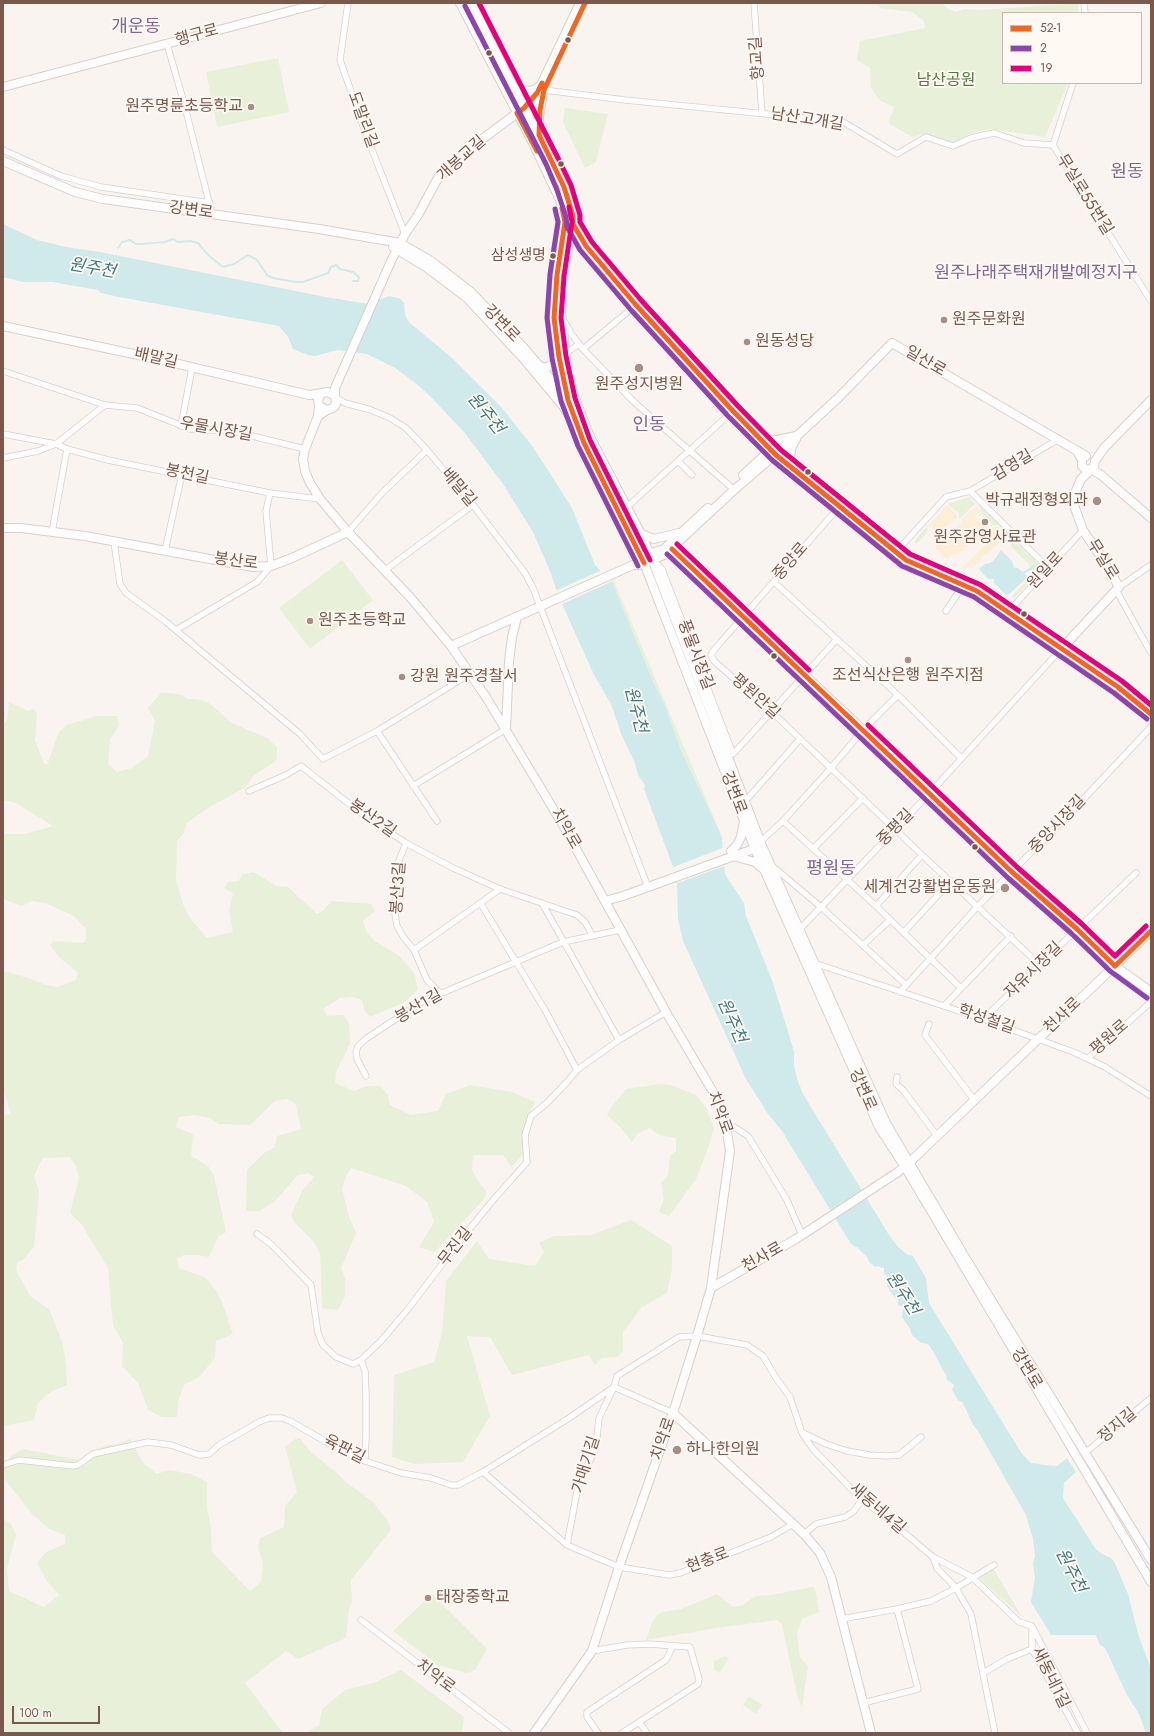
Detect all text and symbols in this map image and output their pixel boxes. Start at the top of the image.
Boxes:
legend [1002,12,1142,84]
district label: 개운동 [111,17,161,39]
text: 52-1 [1040,19,1062,37]
street label: 행구로 [173,21,221,51]
unlabelled marker [563,35,573,45]
street label: 향교길 [747,35,769,81]
text: 2 [1040,39,1047,57]
unlabelled marker [484,48,494,58]
text: 19 [1040,59,1052,77]
park label: 남산공원 [917,71,975,91]
street label: 도말리길 [343,89,381,151]
place label: 원주명륜초등학교 [125,97,243,117]
marker: 원주명륜초등학교 [246,102,256,112]
street label: 남산고개길 [769,105,845,135]
street label: 개봉교길 [434,132,490,186]
street label: 무실로55번길 [1052,151,1116,239]
unlabelled marker [556,159,566,169]
district label: 원동 [1110,162,1144,184]
street label: 강변로 [168,198,214,224]
place label: 삼성생명 [491,247,546,265]
marker: 삼성생명 [548,251,558,261]
water label: 원주천 [67,255,117,283]
district label: 원주나래주택재개발예정지구 [934,264,1138,284]
street label: 강변로 [479,301,523,347]
place label: 원주문화원 [952,310,1026,330]
marker: 원주문화원 [939,315,949,325]
place label: 원동성당 [755,332,814,352]
marker: 원동성당 [742,337,752,347]
street label: 일산로 [901,343,949,381]
street label: 배말길 [132,345,180,373]
marker: 원주성지병원 [633,362,645,374]
place label: 원주성지병원 [595,375,683,395]
water label: 원주천 [462,389,508,439]
street label: 우물시장길 [178,414,254,446]
district label: 인동 [632,415,666,437]
street label: 감영길 [989,446,1037,486]
street label: 봉천길 [163,461,211,489]
street label: 배말길 [436,465,480,511]
unlabelled marker [803,467,813,477]
place label: 박규래정형외과 [985,491,1088,511]
marker: 박규래정형외과 [1091,495,1103,507]
marker: 원주감영사료관 [980,517,990,527]
place label: 원주감영사료관 [933,528,1037,548]
street label: 무실로 [1082,536,1122,584]
street label: 중앙로 [769,539,813,585]
street label: 원일로 [1024,548,1068,594]
street label: 봉산로 [213,550,259,574]
unlabelled marker [1019,609,1029,619]
place label: 원주초등학교 [318,611,406,631]
marker: 원주초등학교 [305,616,315,626]
street label: 풍물시장길 [673,617,717,693]
unlabelled marker [769,651,779,661]
marker: 조선식산은행 원주지점 [903,655,913,665]
place label: 조선식산은행 원주지점 [832,666,984,686]
place label: 강원 원주경찰서 [410,667,518,687]
street label: 평원안길 [727,670,783,724]
marker: 강원 원주경찰서 [397,672,407,682]
water label: 원주천 [619,685,651,735]
street label: 강변로 [716,769,750,817]
street label: 중앙시장길 [1026,792,1090,858]
street label: 봉산2길 [345,796,399,842]
street label: 치악로 [546,805,584,853]
street label: 중평길 [874,805,918,851]
unlabelled marker [970,842,980,852]
district label: 평원동 [806,859,856,881]
street label: 봉산3길 [388,861,410,915]
place label: 세계건강활법운동원 [864,878,996,898]
marker: 세계건강활법운동원 [999,882,1011,894]
street label: 자유시장길 [1001,939,1067,1003]
street label: 봉산1길 [392,986,446,1028]
street label: 천사로 [1040,994,1086,1038]
water label: 원주천 [712,995,750,1047]
street label: 학성철길 [955,1001,1017,1039]
street label: 평원로 [1087,1016,1133,1060]
street label: 강변로 [844,1066,880,1114]
street label: 치악로 [702,1089,736,1137]
street label: 무진길 [435,1224,477,1270]
street label: 천사로 [739,1239,787,1277]
water label: 원주천 [881,1269,923,1319]
street label: 강변로 [1006,1345,1046,1393]
street label: 정지길 [1095,1404,1141,1448]
street label: 치악로 [648,1415,680,1463]
street label: 육판길 [320,1431,368,1469]
street label: 가매기길 [569,1434,605,1496]
place label: 하나한의원 [686,1440,760,1460]
marker: 하나한의원 [671,1444,683,1456]
street label: 새동네4길 [845,1479,909,1539]
street label: 현충로 [684,1544,732,1578]
water label: 원주천 [1050,1545,1090,1597]
place label: 태장중학교 [436,1588,510,1608]
marker: 태장중학교 [423,1593,433,1603]
street label: 새동네1길 [1027,1644,1073,1712]
street label: 치악로 [412,1656,458,1698]
scale bar [14,1698,102,1724]
text: 100 m [19,1704,52,1722]

